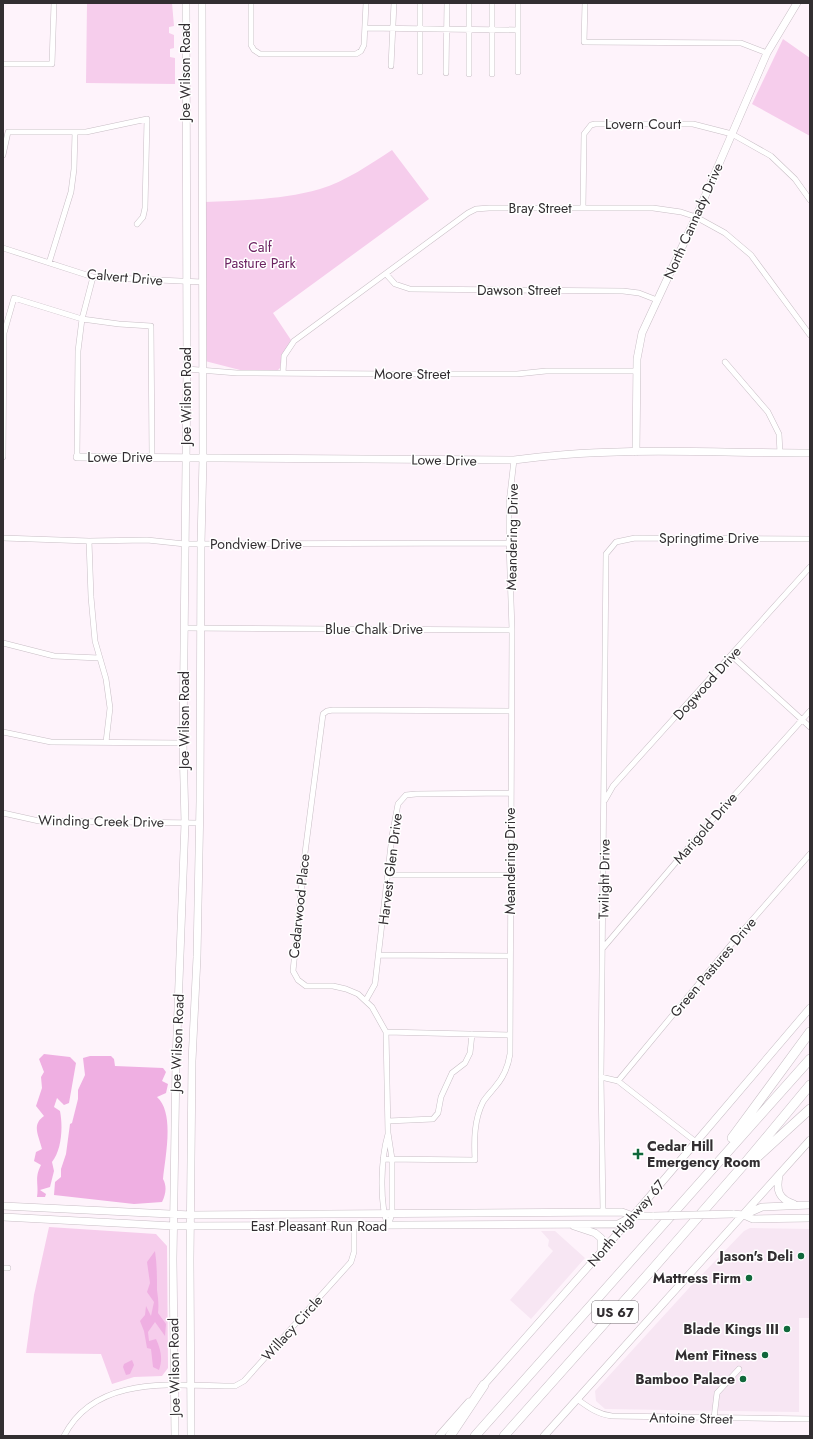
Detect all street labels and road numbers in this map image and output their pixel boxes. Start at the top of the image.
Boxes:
street label: Joe Wilson Road [175,23,195,123]
street label: Lovern Court [605,114,682,134]
street label: North Cannady Drive [658,160,728,282]
street label: Bray Street [508,198,572,218]
street label: Calvert Drive [86,264,164,290]
street label: Dawson Street [477,280,562,300]
street label: Joe Wilson Road [176,347,196,447]
street label: Moore Street [374,364,451,384]
street label: Lowe Drive [87,447,153,467]
street label: Lowe Drive [411,449,477,471]
street label: Meandering Drive [501,483,523,591]
street label: Springtime Drive [659,528,759,548]
street label: Pondview Drive [210,534,302,554]
street label: Blue Chalk Drive [325,619,423,639]
street label: Dogwood Drive [668,642,746,724]
street label: Joe Wilson Road [174,671,194,771]
street label: Marigold Drive [668,788,742,868]
street label: Meandering Drive [500,808,520,914]
street label: Winding Creek Drive [38,810,164,832]
street label: Harvest Glen Drive [373,812,407,926]
street label: Twilight Drive [593,839,615,919]
street label: Cedarwood Place [284,853,314,959]
street label: Green Pastures Drive [665,913,761,1021]
street label: Joe Wilson Road [165,994,189,1094]
street label: North Highway 67 [583,1175,670,1271]
street label: East Pleasant Run Road [251,1216,387,1236]
street label: Willacy Circle [257,1291,327,1365]
road number: US 67 [592,1301,638,1323]
street label: Joe Wilson Road [163,1318,185,1418]
street label: Antoine Street [649,1407,734,1429]

